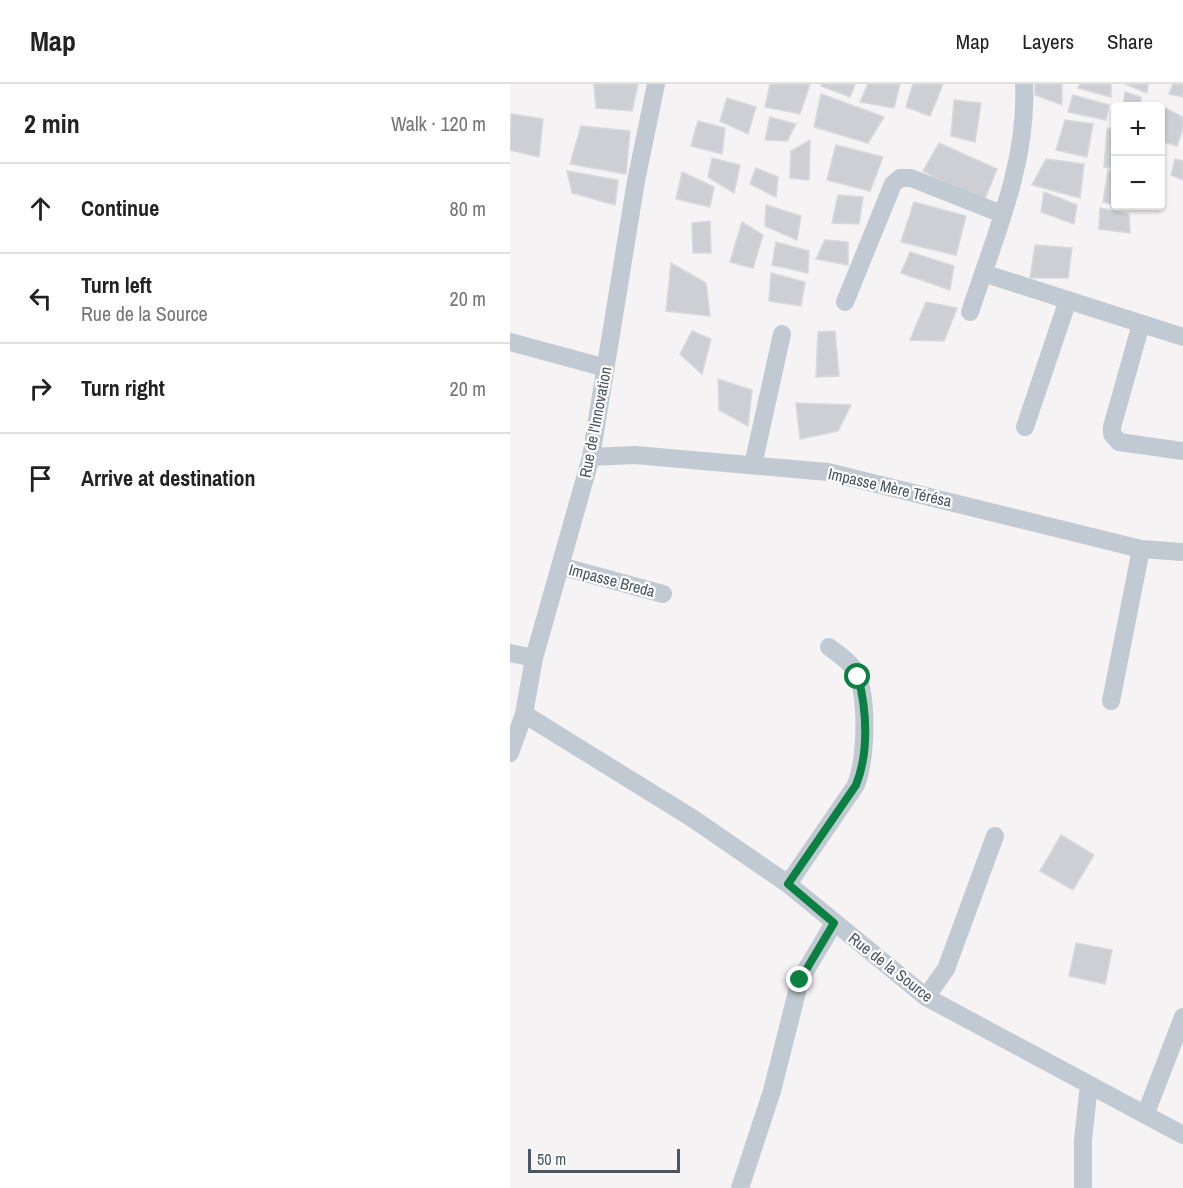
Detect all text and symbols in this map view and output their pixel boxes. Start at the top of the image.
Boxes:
text: Map [30,22,76,60]
text: Map [956,27,989,56]
text: Layers [1022,27,1074,56]
text: Share [1107,27,1153,56]
map controls [1111,102,1165,210]
button: + [1111,102,1165,156]
text: 2 min [24,106,80,141]
text: Walk · 120 m [391,110,486,137]
button: − [1111,156,1165,210]
icon: ahead [24,192,57,225]
text: Continue [81,193,159,223]
text: 80 m [450,195,486,222]
text: Turn left [81,270,152,300]
icon: left [24,282,57,315]
text: 20 m [450,285,486,312]
text: Rue de la Source [81,300,208,327]
street label: Rue de l'Innovation [573,365,617,479]
icon: right [24,372,57,405]
text: Turn right [81,373,165,403]
text: 20 m [450,375,486,402]
icon: arrive [24,462,57,495]
street label: Impasse Mère Térésa [826,462,955,512]
text: Arrive at destination [81,463,255,493]
street label: Impasse Breda [567,558,658,602]
route start [844,663,870,689]
street label: Rue de la Source [844,927,938,1007]
route end [786,966,812,992]
scale bar [528,1146,680,1174]
text: 50 m [537,1148,566,1170]

